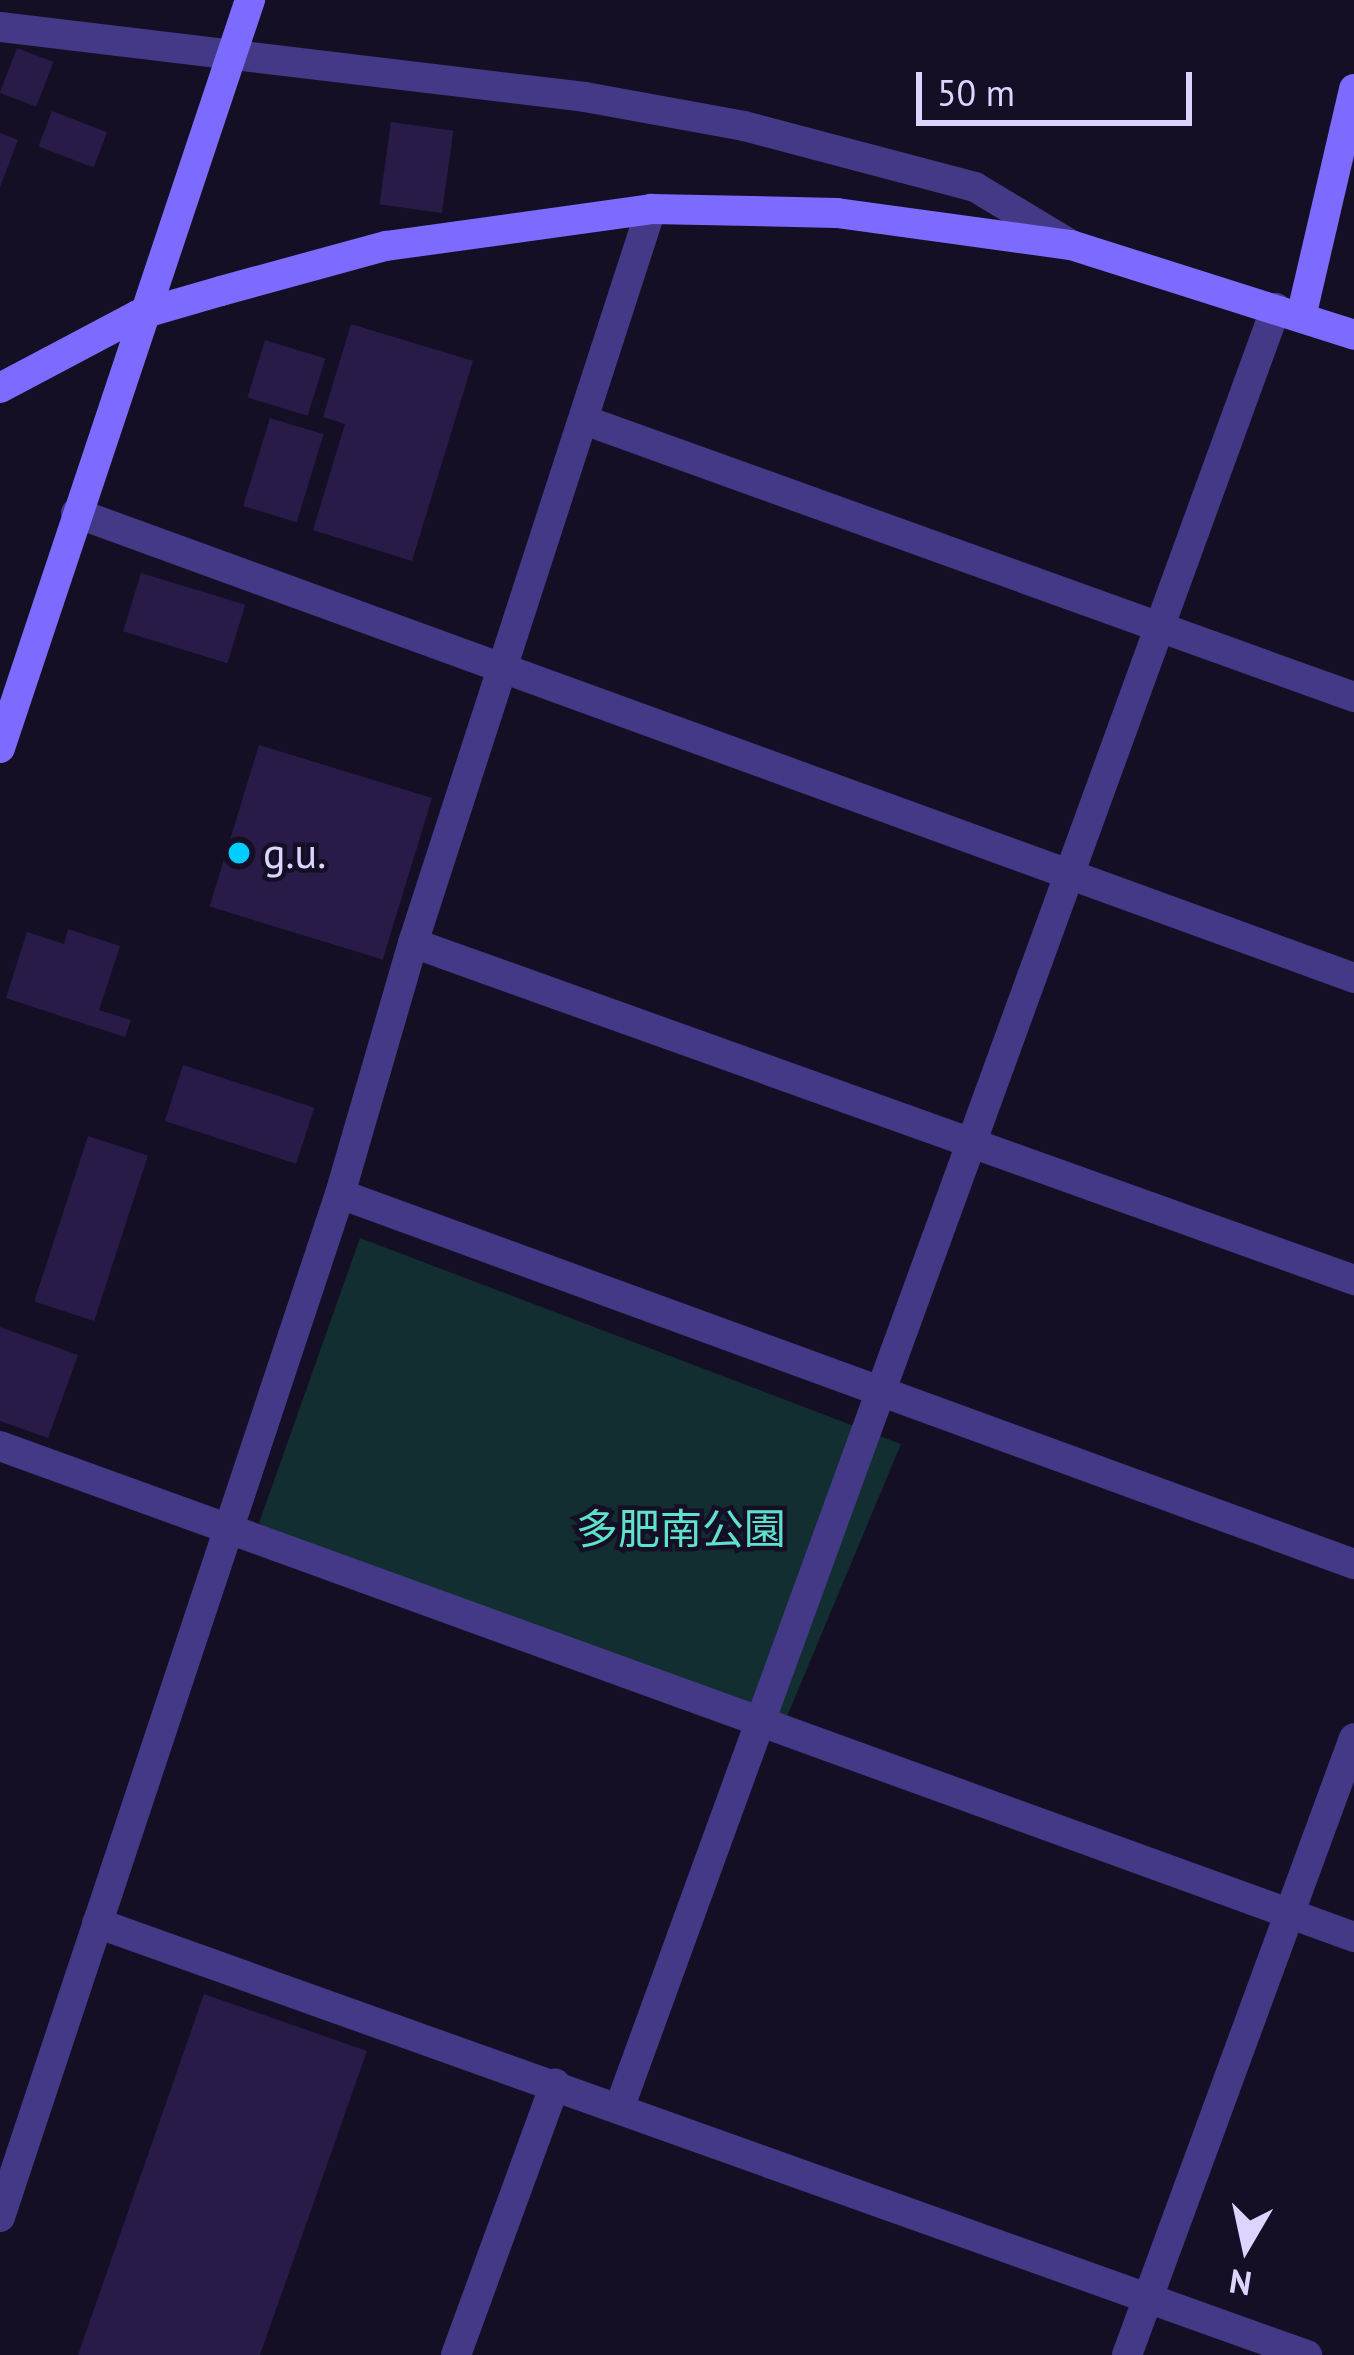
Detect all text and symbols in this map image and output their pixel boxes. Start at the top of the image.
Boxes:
scale bar [922,48,1198,122]
text: 50 m [937,69,1015,116]
place label: g.u. [263,828,326,878]
marker: g.u. [226,840,252,866]
park label: 多肥南公園 [576,1504,786,1554]
north arrow [1186,2187,1306,2307]
text: N [1226,2260,1254,2306]

